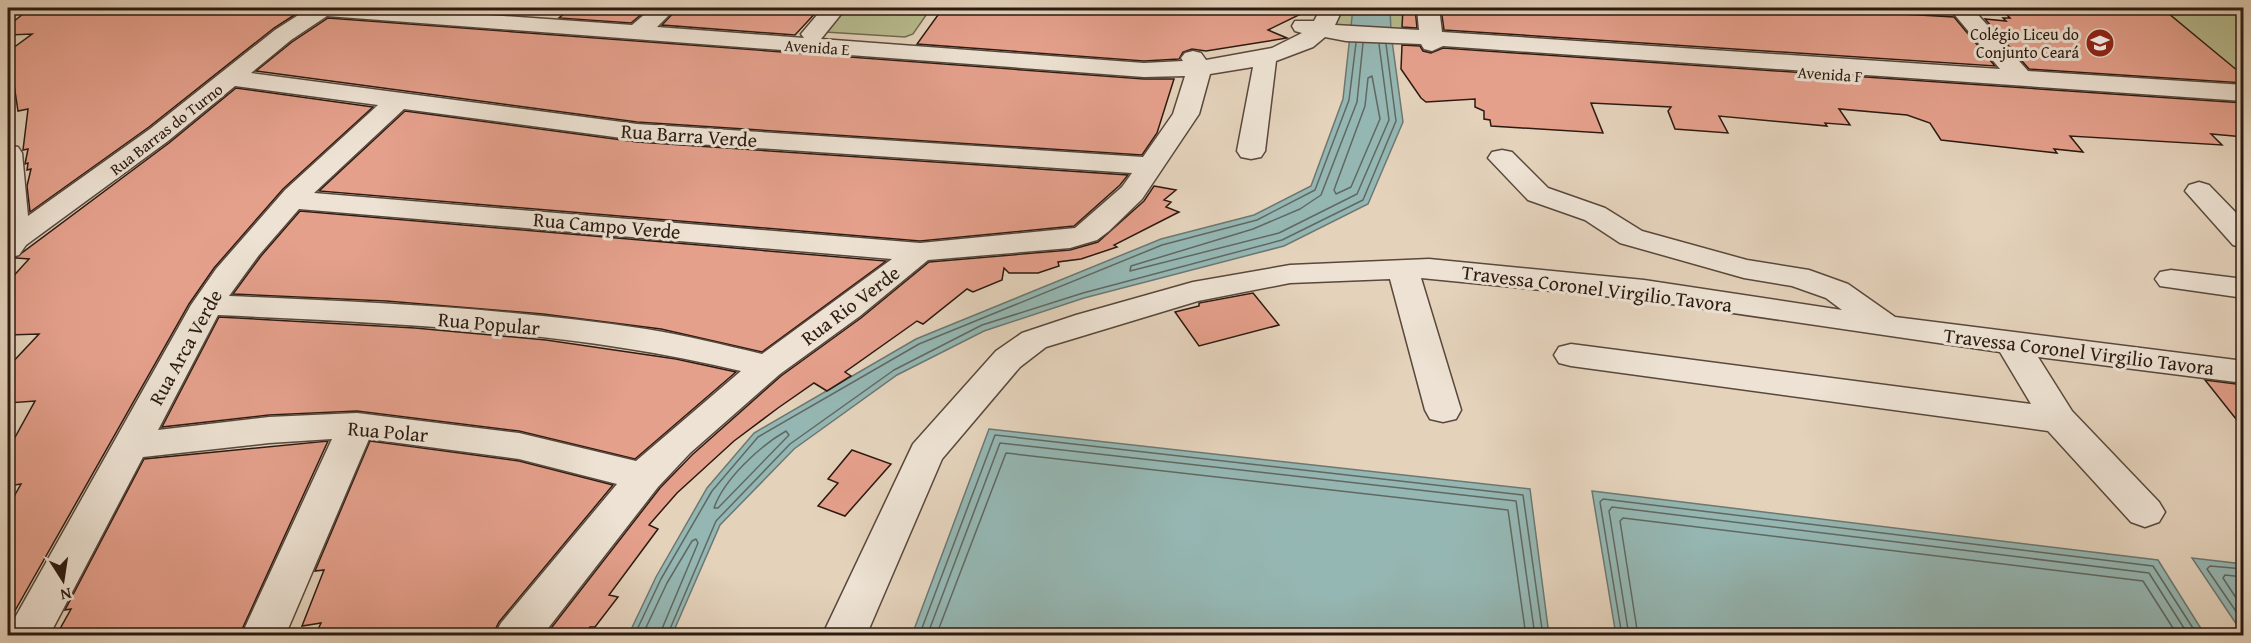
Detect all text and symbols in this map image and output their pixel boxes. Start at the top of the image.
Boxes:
place label: Colégio Liceu do Conjunto Ceará [1970,22,2079,64]
school or university icon: Colégio Liceu do Conjunto Ceará [2084,27,2116,59]
street label: Avenida E [784,33,850,61]
street label: Avenida F [1797,60,1863,88]
street label: Rua Barras do Turno [104,77,228,181]
street label: Rua Barra Verde [620,116,758,154]
street label: Rua Campo Verde [532,204,682,246]
street label: Travessa Coronel Virgilio Tavora [1460,257,1734,319]
street label: Rua Rio Verde [794,258,906,352]
street label: Rua Arca Verde [141,284,229,410]
street label: Rua Popular [437,304,541,342]
street label: Travessa Coronel Virgilio Tavora [1942,320,2216,382]
street label: Rua Polar [347,413,429,449]
north arrow [33,550,93,610]
text: N [58,582,74,608]

